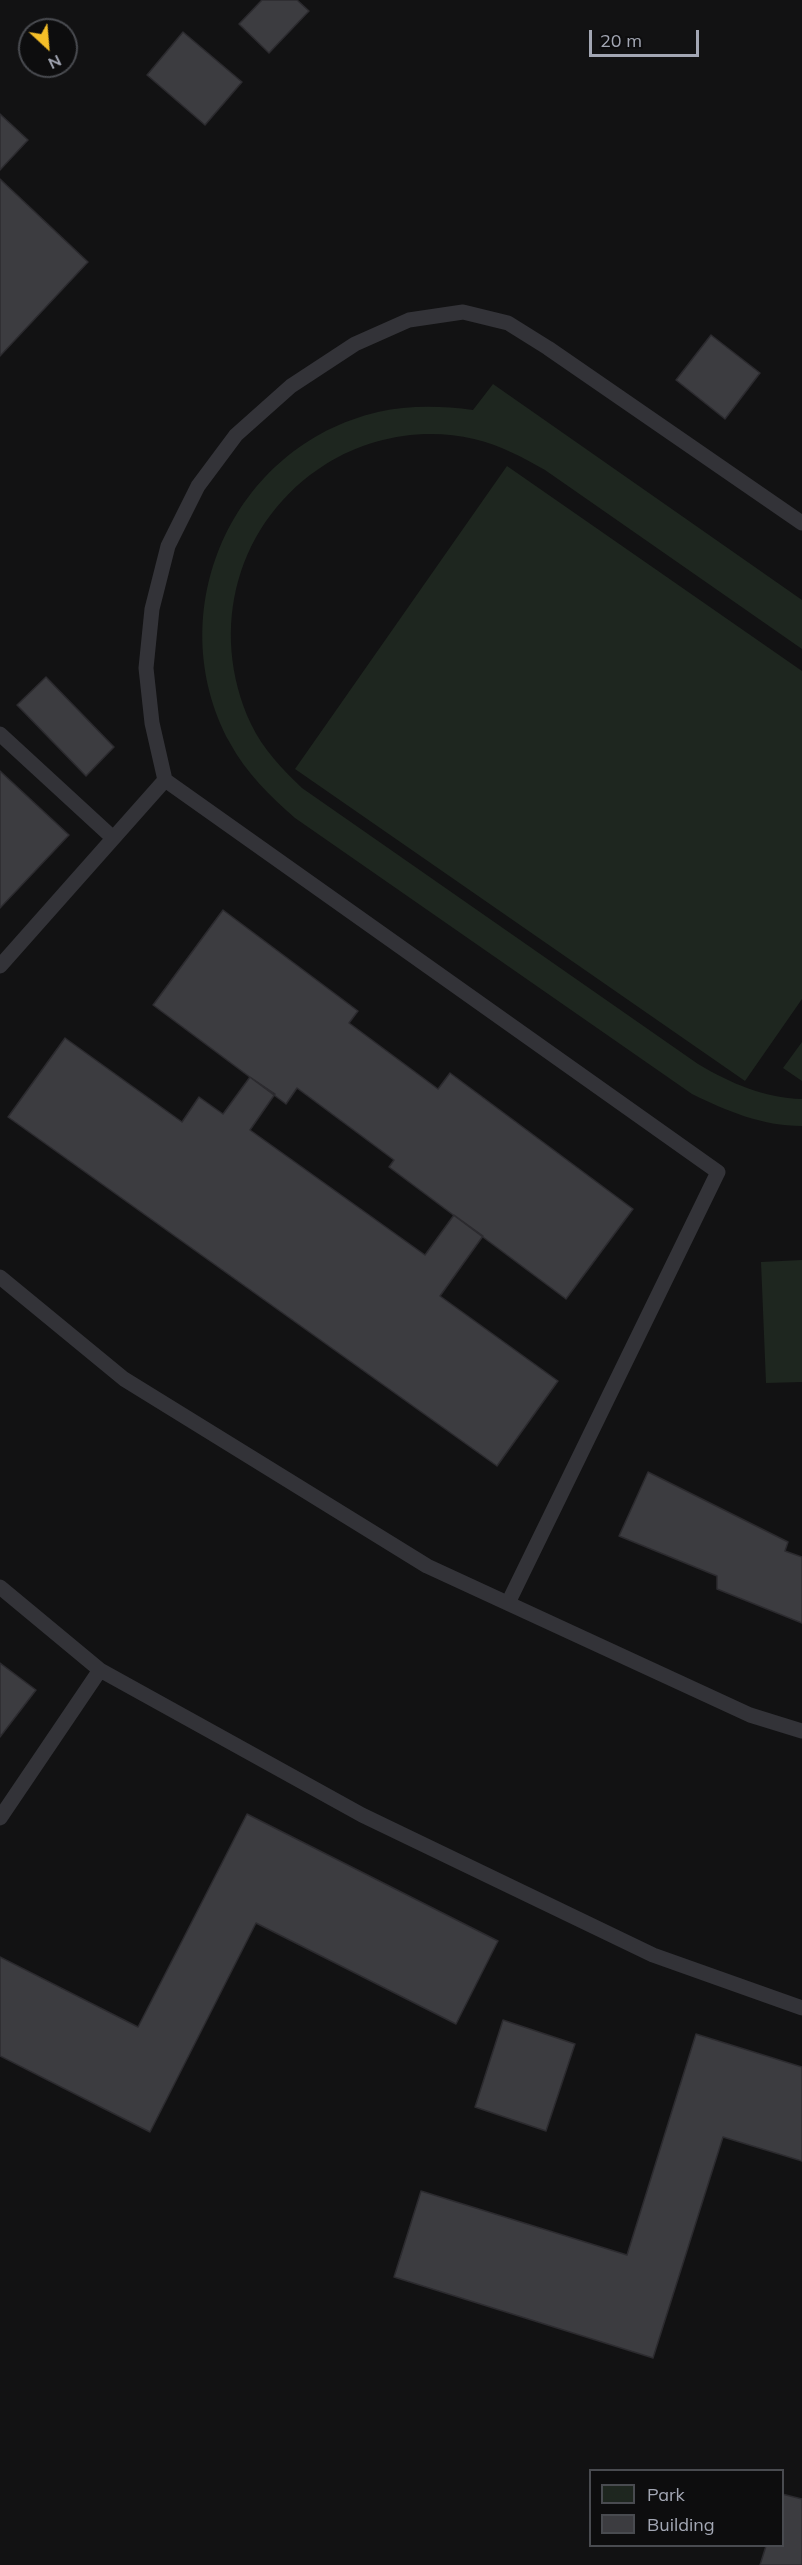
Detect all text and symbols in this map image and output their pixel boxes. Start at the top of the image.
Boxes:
north arrow [18,18,78,78]
scale bar [592,18,702,56]
text: 20 m [600,29,642,52]
text: N [45,51,65,74]
legend [589,2469,784,2547]
text: Park [647,2483,685,2506]
text: Building [647,2513,715,2536]

